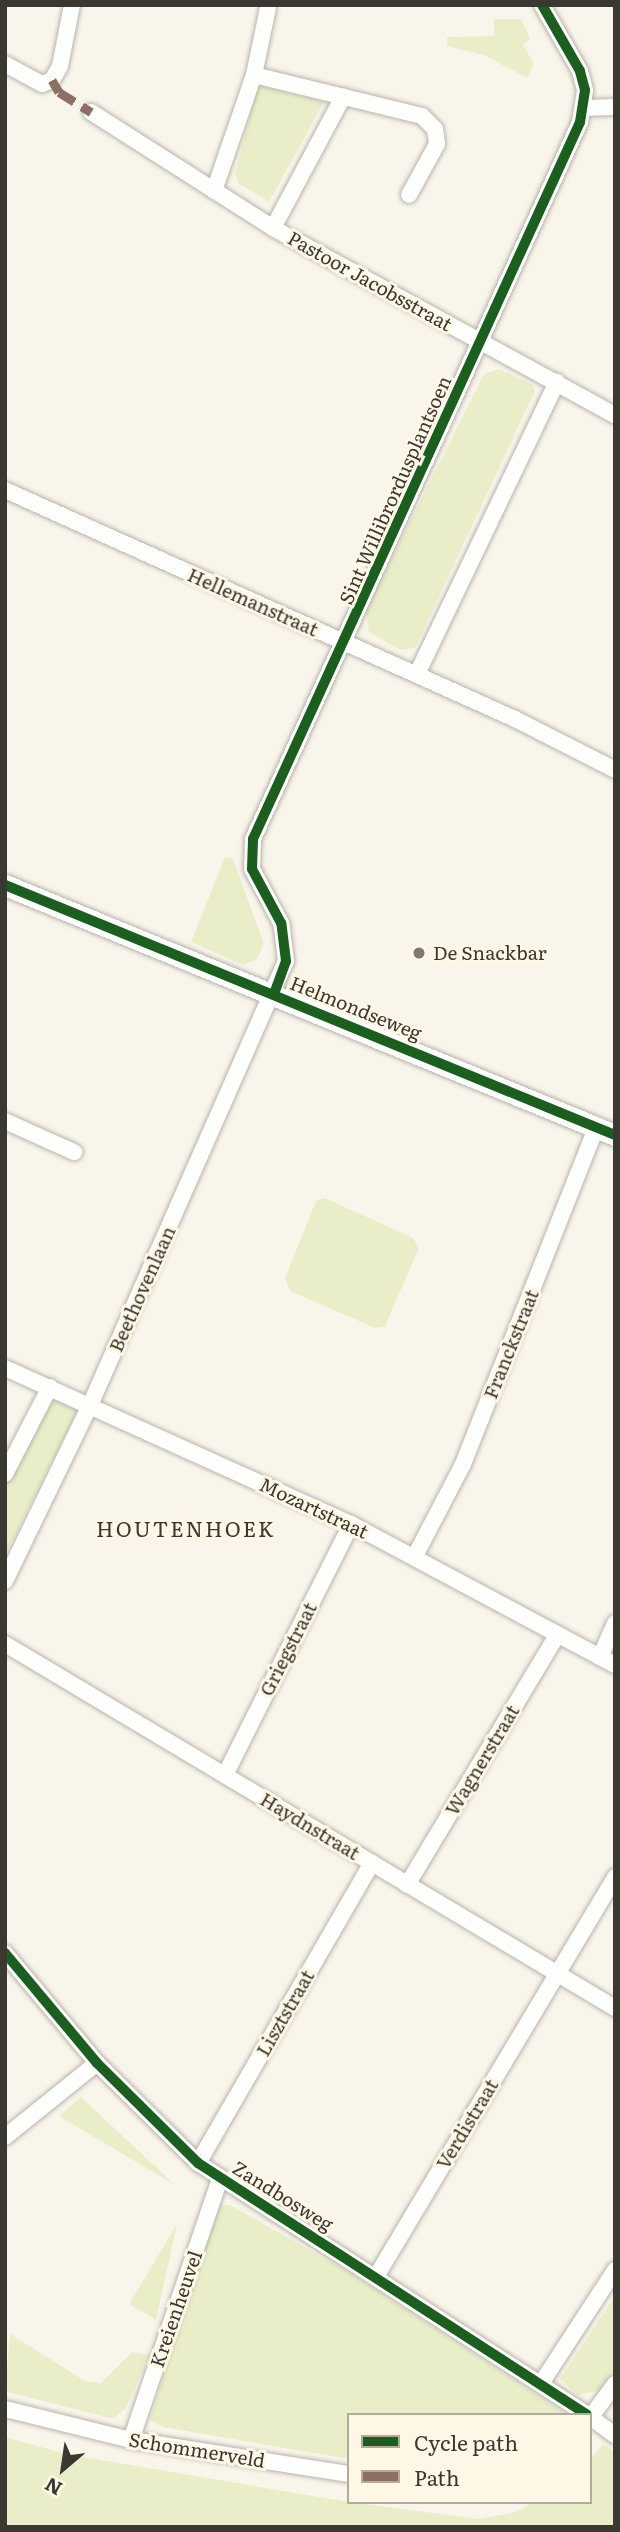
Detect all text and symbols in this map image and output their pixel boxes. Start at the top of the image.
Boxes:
street label: Pastoor Jacobsstraat [284,226,456,336]
street label: Sint Willibrordusplantsoen [334,372,456,608]
street label: Hellemanstraat [184,563,322,641]
place label: De Snackbar [433,942,547,964]
marker: De Snackbar [411,945,427,961]
street label: Helmondseweg [287,971,425,1045]
street label: Beethovenlaan [104,1223,180,1355]
street label: Franckstraat [479,1286,543,1402]
street label: Mozartstraat [256,1473,372,1543]
district label: HOUTENHOEK [97,1515,275,1541]
street label: Griegstraat [255,1598,321,1700]
street label: Wagnerstraat [440,1701,524,1819]
street label: Haydnstraat [256,1787,364,1865]
street label: Lisztstraat [251,1966,319,2060]
street label: Verdistraat [431,2075,503,2173]
street label: Zandbosweg [229,2156,337,2236]
street label: Kreienheuvel [145,2248,207,2370]
legend [347,2413,592,2504]
text: Cycle path [414,2426,518,2457]
street label: Schommerveld [127,2428,267,2472]
north arrow [28,2434,98,2504]
text: Path [414,2461,460,2492]
text: N [39,2471,67,2503]

